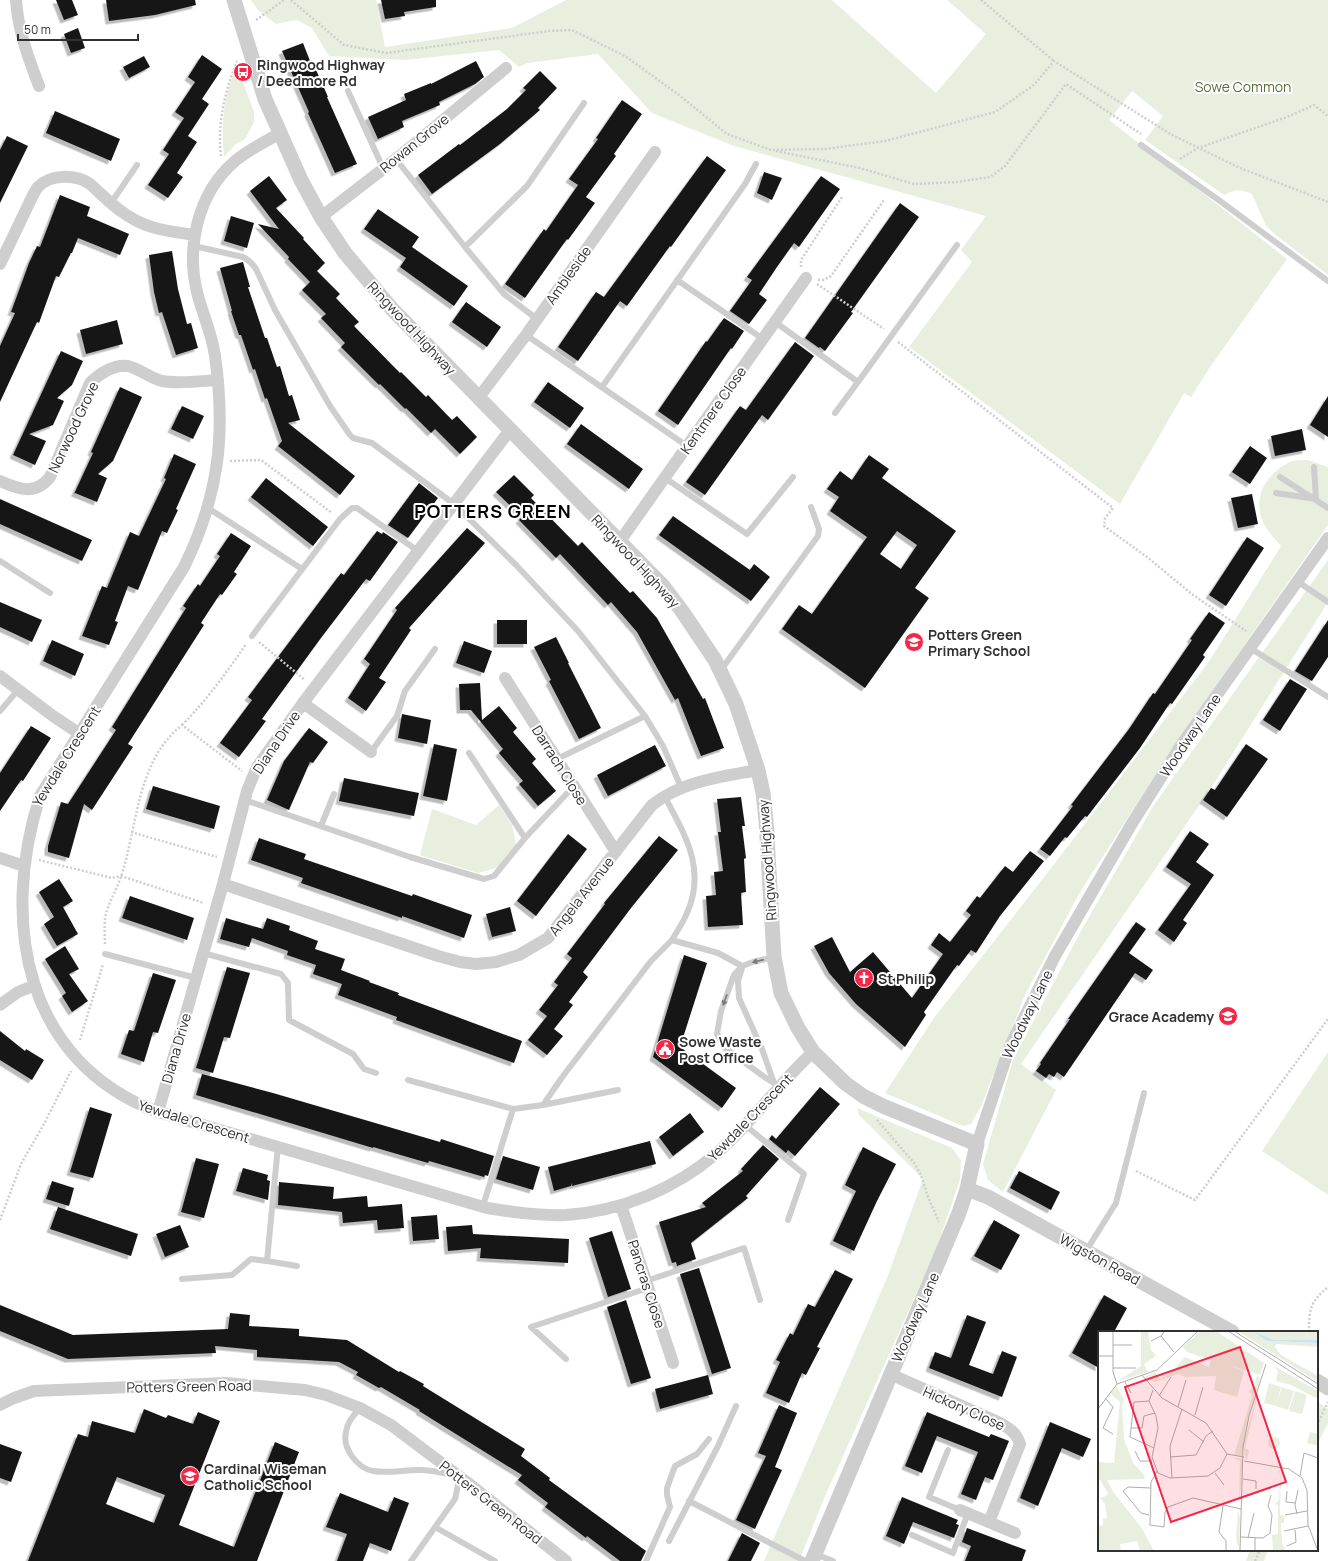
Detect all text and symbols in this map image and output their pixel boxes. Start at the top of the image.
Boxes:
scale bar [18,16,138,42]
text: 50 m [24,21,51,38]
place label: Ringwood Highway / Deedmore Rd [257,55,385,90]
bus stop icon: Ringwood Highway / Deedmore Rd [232,61,254,83]
park label: Sowe Common [1195,77,1291,96]
street label: Rowan Grove [375,109,453,177]
street label: Ambleside [541,242,595,308]
street label: Ringwood Highway [364,277,461,379]
street label: Kentmere Close [676,363,750,457]
street label: Norwood Grove [44,378,102,476]
district label: POTTERS GREEN [414,499,572,523]
street label: Ringwood Highway [588,510,685,612]
place label: Potters Green Primary School [928,625,1030,660]
school or university icon: Potters Green Primary School [903,631,925,653]
street label: Woodway Lane [1155,690,1225,780]
street label: Yewdale Crescent [27,702,105,810]
street label: Diana Drive [248,707,304,777]
street label: Darrach Close [528,722,592,808]
street label: Ringwood Highway [753,798,781,921]
street label: Angela Avenue [544,853,618,939]
one-way arrow [752,958,764,964]
church icon: St Philip [853,967,875,989]
street label: Woodway Lane [997,967,1057,1061]
place label: St Philip [878,969,935,988]
one-way arrow [721,994,727,1006]
school or university icon: Grace Academy [1217,1005,1239,1027]
place label: Grace Academy [1109,1007,1214,1026]
street label: Diana Drive [157,1011,195,1085]
place label: Sowe Waste Post Office [679,1032,762,1067]
public building icon: Sowe Waste Post Office [654,1038,676,1060]
street label: Yewdale Crescent [703,1069,797,1165]
street label: Yewdale Crescent [136,1095,252,1147]
street label: Wigston Road [1056,1229,1144,1289]
street label: Pancras Close [624,1237,670,1331]
street label: Woodway Lane [887,1269,943,1365]
inset map [1098,1331,1318,1551]
street label: Potters Green Road [126,1375,252,1397]
street label: Hickory Close [920,1381,1008,1435]
street label: Potters Green Road [436,1456,546,1548]
place label: Cardinal Wiseman Catholic School [204,1459,326,1494]
school or university icon: Cardinal Wiseman Catholic School [179,1465,201,1487]

